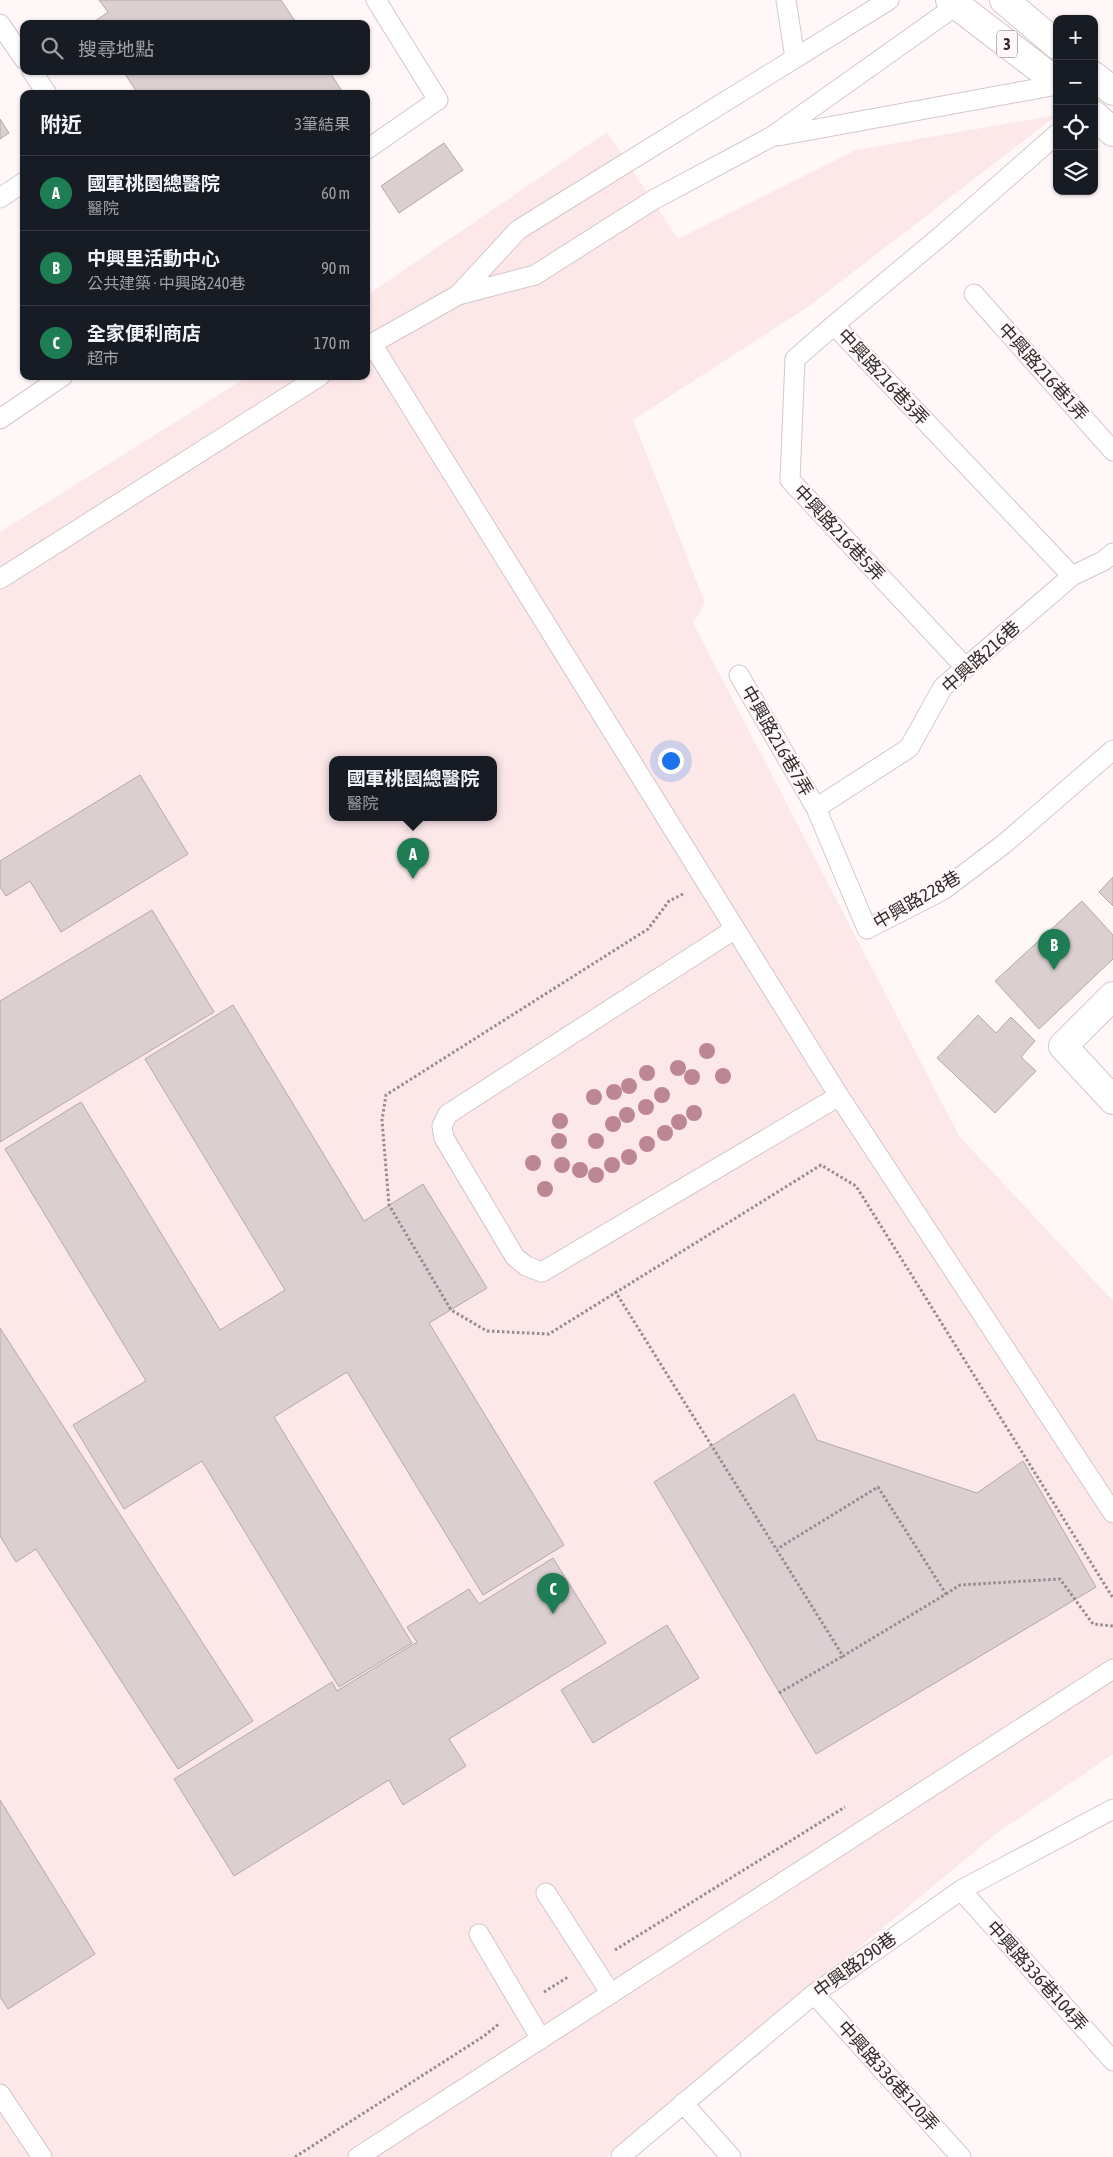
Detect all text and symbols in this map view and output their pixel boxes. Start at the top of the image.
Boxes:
map controls [1053,15,1098,195]
button: + [1053,15,1098,60]
search box [20,20,370,75]
road number: 3 [997,31,1017,58]
icon: search [38,34,66,62]
text: 搜尋地點 [78,38,154,60]
button: − [1053,60,1098,105]
button: locate [1053,105,1098,150]
text: 附近 [40,112,82,136]
text: 3筆結果 [294,115,350,133]
button: layers [1053,150,1098,195]
text: 國軍桃園總醫院 [87,172,220,194]
text: A [52,184,60,202]
text: 60 m [321,184,350,202]
text: 醫院 [87,199,119,217]
text: 中興里活動中心 [87,247,220,269]
text: B [52,259,60,277]
text: 90 m [321,259,350,277]
text: 公共建築 · 中興路240巷 [87,274,245,292]
street label: 中興路216巷1弄 [994,319,1093,425]
text: 全家便利商店 [87,322,201,344]
street label: 中興路216巷3弄 [833,324,933,429]
text: C [52,334,60,352]
text: 170 m [314,334,350,352]
text: 超市 [87,349,119,367]
street label: 中興路216巷5弄 [789,480,889,585]
street label: 中興路216巷 [937,616,1024,697]
street label: 中興路216巷7弄 [737,682,817,800]
your location [658,748,684,774]
popup [329,756,497,821]
text: 國軍桃園總醫院 [346,767,480,789]
text: 醫院 [346,794,379,812]
pin: A [397,838,429,879]
street label: 中興路228巷 [869,866,964,933]
pin: B [1038,929,1070,970]
pin: C [537,1573,569,1614]
street label: 中興路336巷104弄 [982,1916,1092,2035]
street label: 中興路290巷 [809,1927,900,2002]
street label: 中興路336巷120弄 [833,2016,943,2135]

